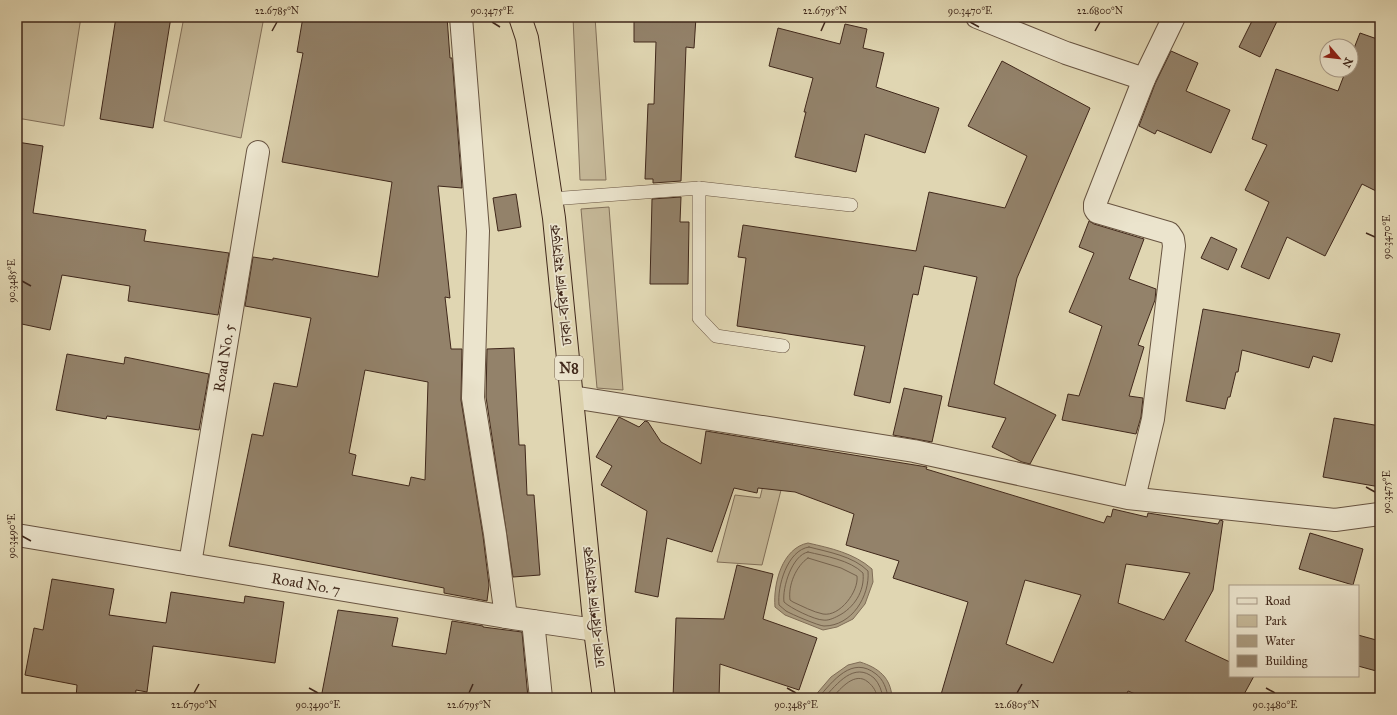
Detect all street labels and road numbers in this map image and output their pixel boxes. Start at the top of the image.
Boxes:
street label: ঢাকা-বরিশাল মহাসড়ক [546,223,576,347]
street label: Road No. 5 [210,323,238,393]
road number: N8 [555,356,583,380]
street label: ঢাকা-বরিশাল মহাসড়ক [579,545,609,669]
street label: Road No. 7 [270,569,342,599]

